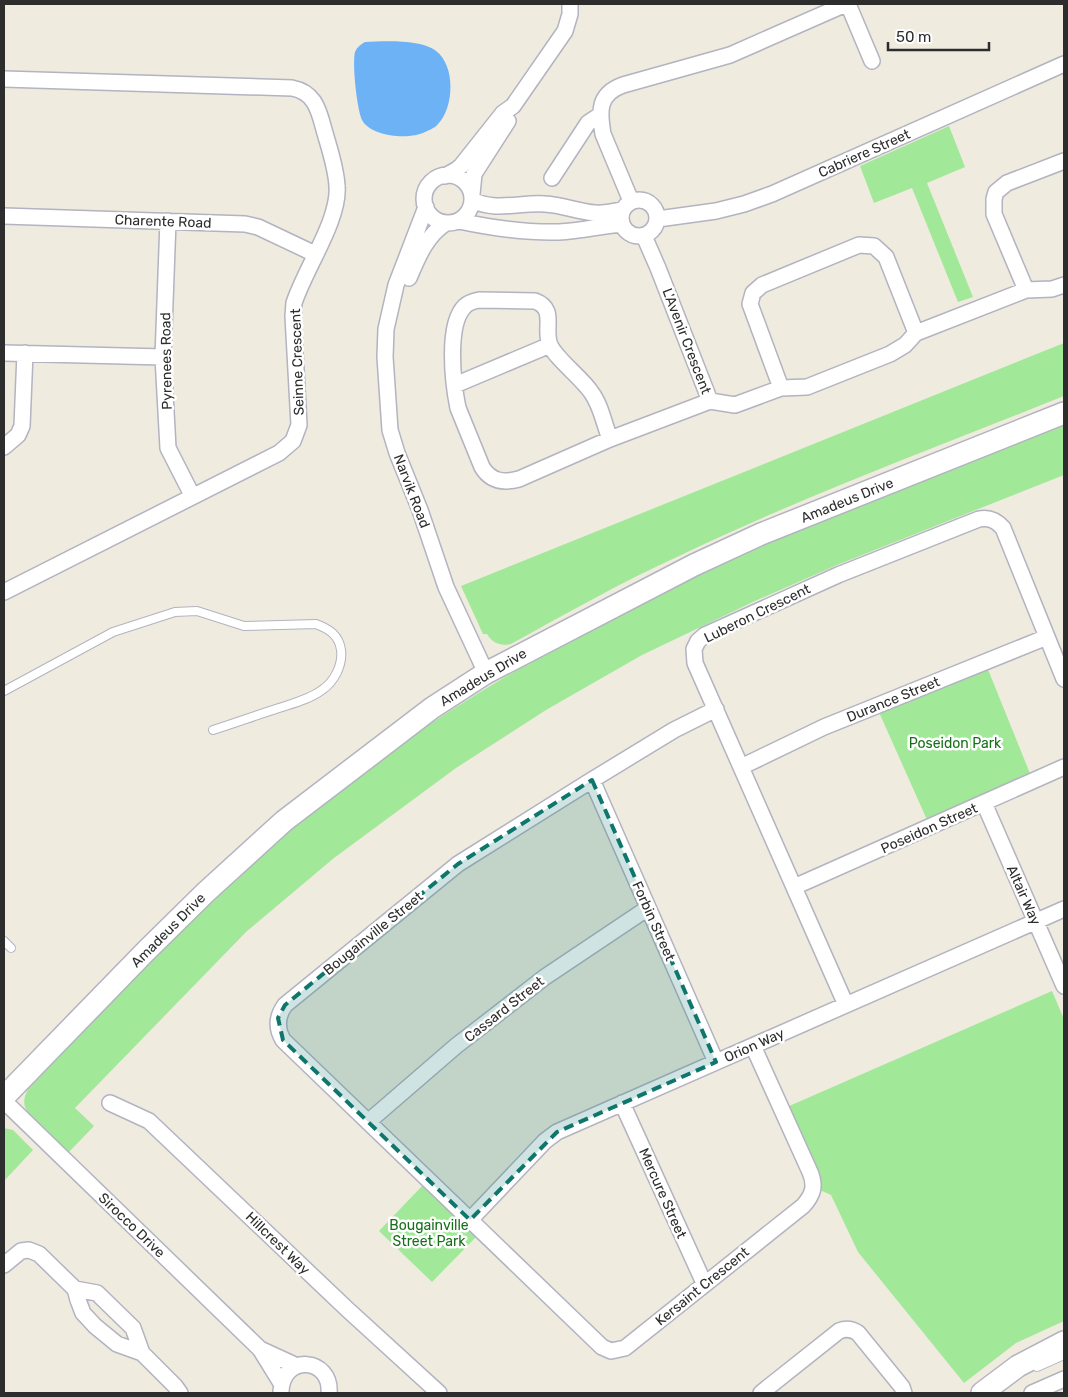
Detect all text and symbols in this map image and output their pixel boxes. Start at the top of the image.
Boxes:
scale bar [888,20,989,52]
text: 50 m [896,28,931,46]
street label: Cabriere Street [816,125,913,181]
street label: Charente Road [114,211,212,232]
street label: L'Avenir Crescent [659,286,715,397]
street label: Seinne Crescent [287,308,308,416]
street label: Pyrenees Road [157,312,176,410]
street label: Narvik Road [390,452,433,530]
street label: Amadeus Drive [798,474,896,527]
street label: Luberon Crescent [701,580,814,647]
street label: Amadeus Drive [437,645,530,710]
street label: Durance Street [844,673,943,726]
park label: Poseidon Park [909,735,1002,752]
street label: Poseidon Street [878,799,981,857]
street label: Altair Way [1003,863,1044,928]
street label: Forbin Street [628,879,679,964]
street label: Bougainville Street [320,888,427,979]
street label: Amadeus Drive [128,889,209,971]
street label: Cassard Street [461,973,548,1046]
street label: Orion Way [721,1025,787,1066]
street label: Mercure Street [635,1145,690,1242]
street label: Sirocco Drive [95,1189,169,1261]
street label: Hillcrest Way [242,1208,314,1278]
park label: Bougainville Street Park [389,1217,469,1250]
street label: Kersaint Crescent [652,1243,753,1329]

